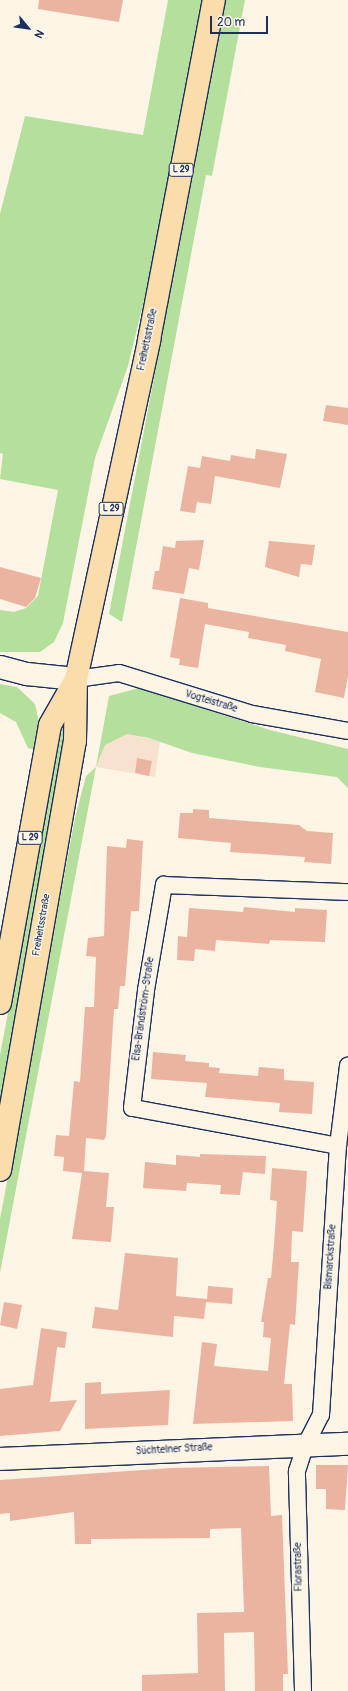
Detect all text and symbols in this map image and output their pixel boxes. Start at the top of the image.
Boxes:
north arrow [8,8,48,48]
scale bar [212,8,270,34]
text: 20 m [217,15,245,30]
text: N [31,28,46,40]
road number: L 29 [168,163,194,177]
street label: Freiheitsstraße [136,308,160,372]
road number: L 29 [98,502,124,516]
street label: Vogteistraße [183,688,239,716]
road number: L 29 [17,831,43,845]
street label: Freiheitsstraße [31,893,53,957]
street label: Elsa-Brändström-Straße [131,956,157,1062]
street label: Bismarckstraße [323,1224,339,1290]
street label: Süchtelner Straße [135,1442,213,1458]
street label: Florastraße [293,1542,305,1592]

